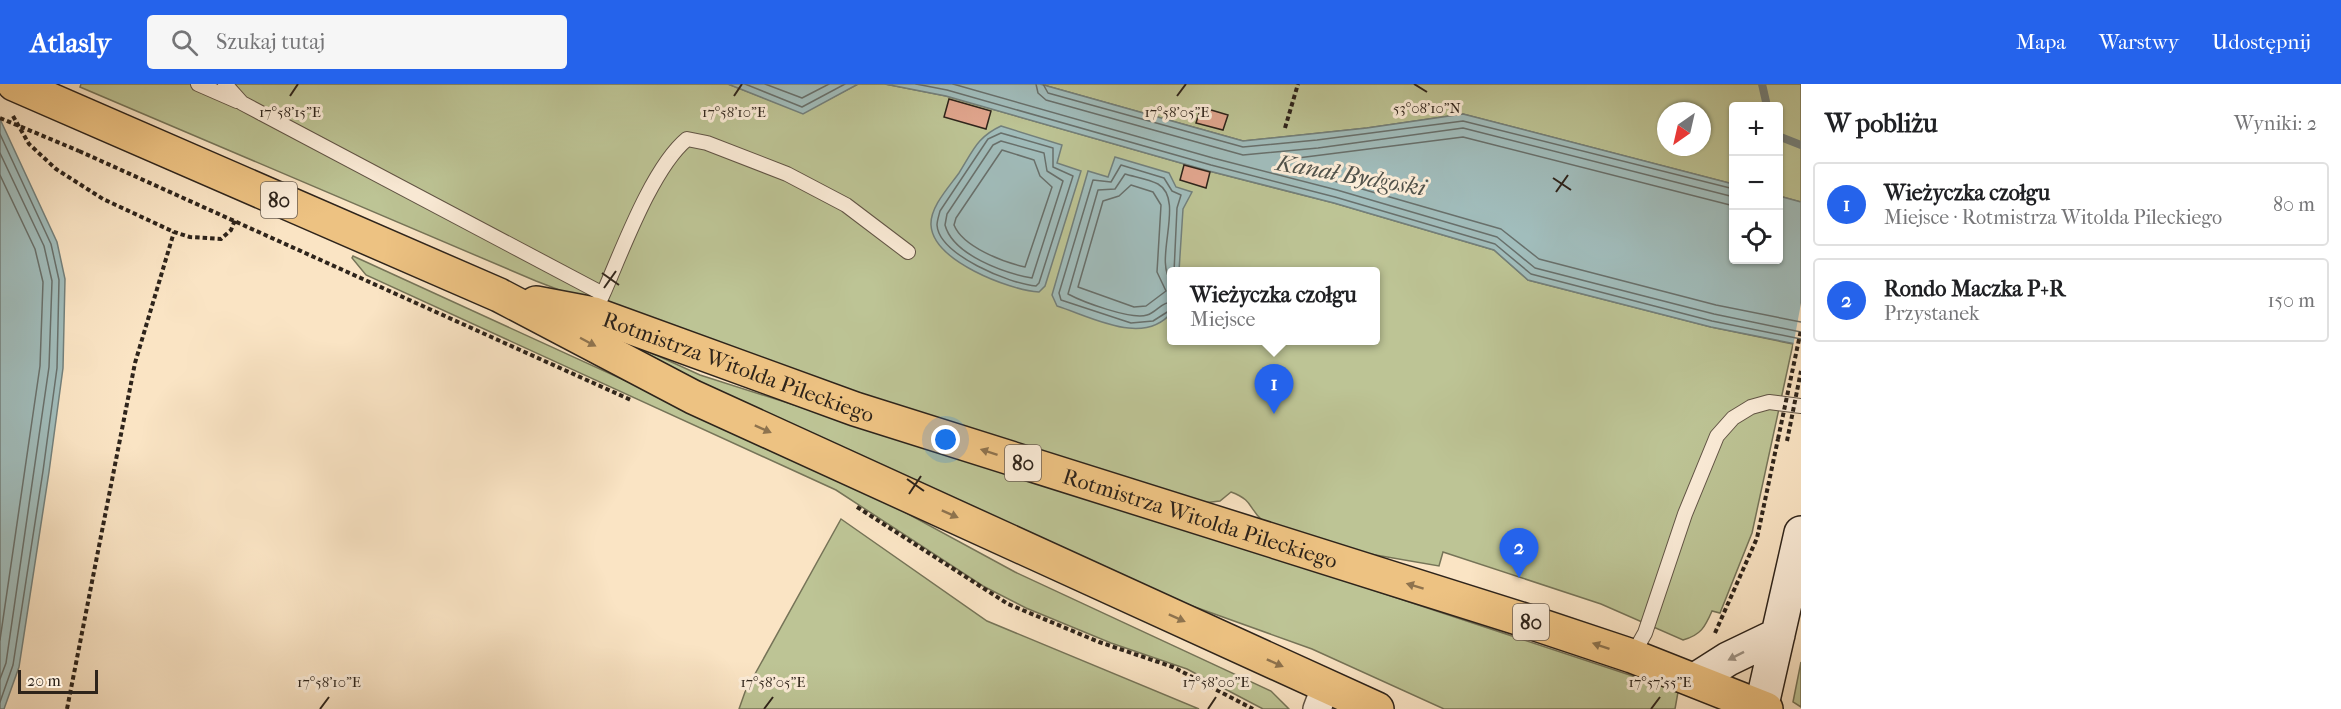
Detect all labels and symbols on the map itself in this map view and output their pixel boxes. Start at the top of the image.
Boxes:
text: 53°08'10"N [1393,99,1462,117]
north arrow [1657,102,1711,156]
text: 17°58'15"E [259,103,321,121]
text: 17°58'10"E [702,103,766,121]
text: 17°58'05"E [1144,103,1210,121]
water label: Kanał Bydgoski [1272,148,1430,202]
road number: 80 [261,182,297,218]
street label: Rotmistrza Witolda Pileckiego [599,306,877,428]
one-way arrow [580,337,597,347]
pin: 1 [1254,364,1294,414]
one-way arrow [754,424,772,434]
your location [931,425,960,454]
road number: 80 [1005,445,1041,481]
one-way arrow [980,447,998,456]
street label: Rotmistrza Witolda Pileckiego [1060,463,1341,574]
one-way arrow [941,509,959,519]
pin: 2 [1500,528,1538,578]
one-way arrow [1406,581,1424,590]
road number: 80 [1513,604,1549,640]
one-way arrow [1168,613,1185,622]
one-way arrow [1592,640,1610,650]
one-way arrow [1727,651,1744,661]
one-way arrow [1267,658,1284,667]
scale bar [18,667,98,694]
text: 17°58'10"E [297,673,361,691]
text: 17°58'05"E [740,673,806,691]
text: 17°58'00"E [1183,673,1249,691]
text: 17°57'55"E [1629,673,1691,691]

